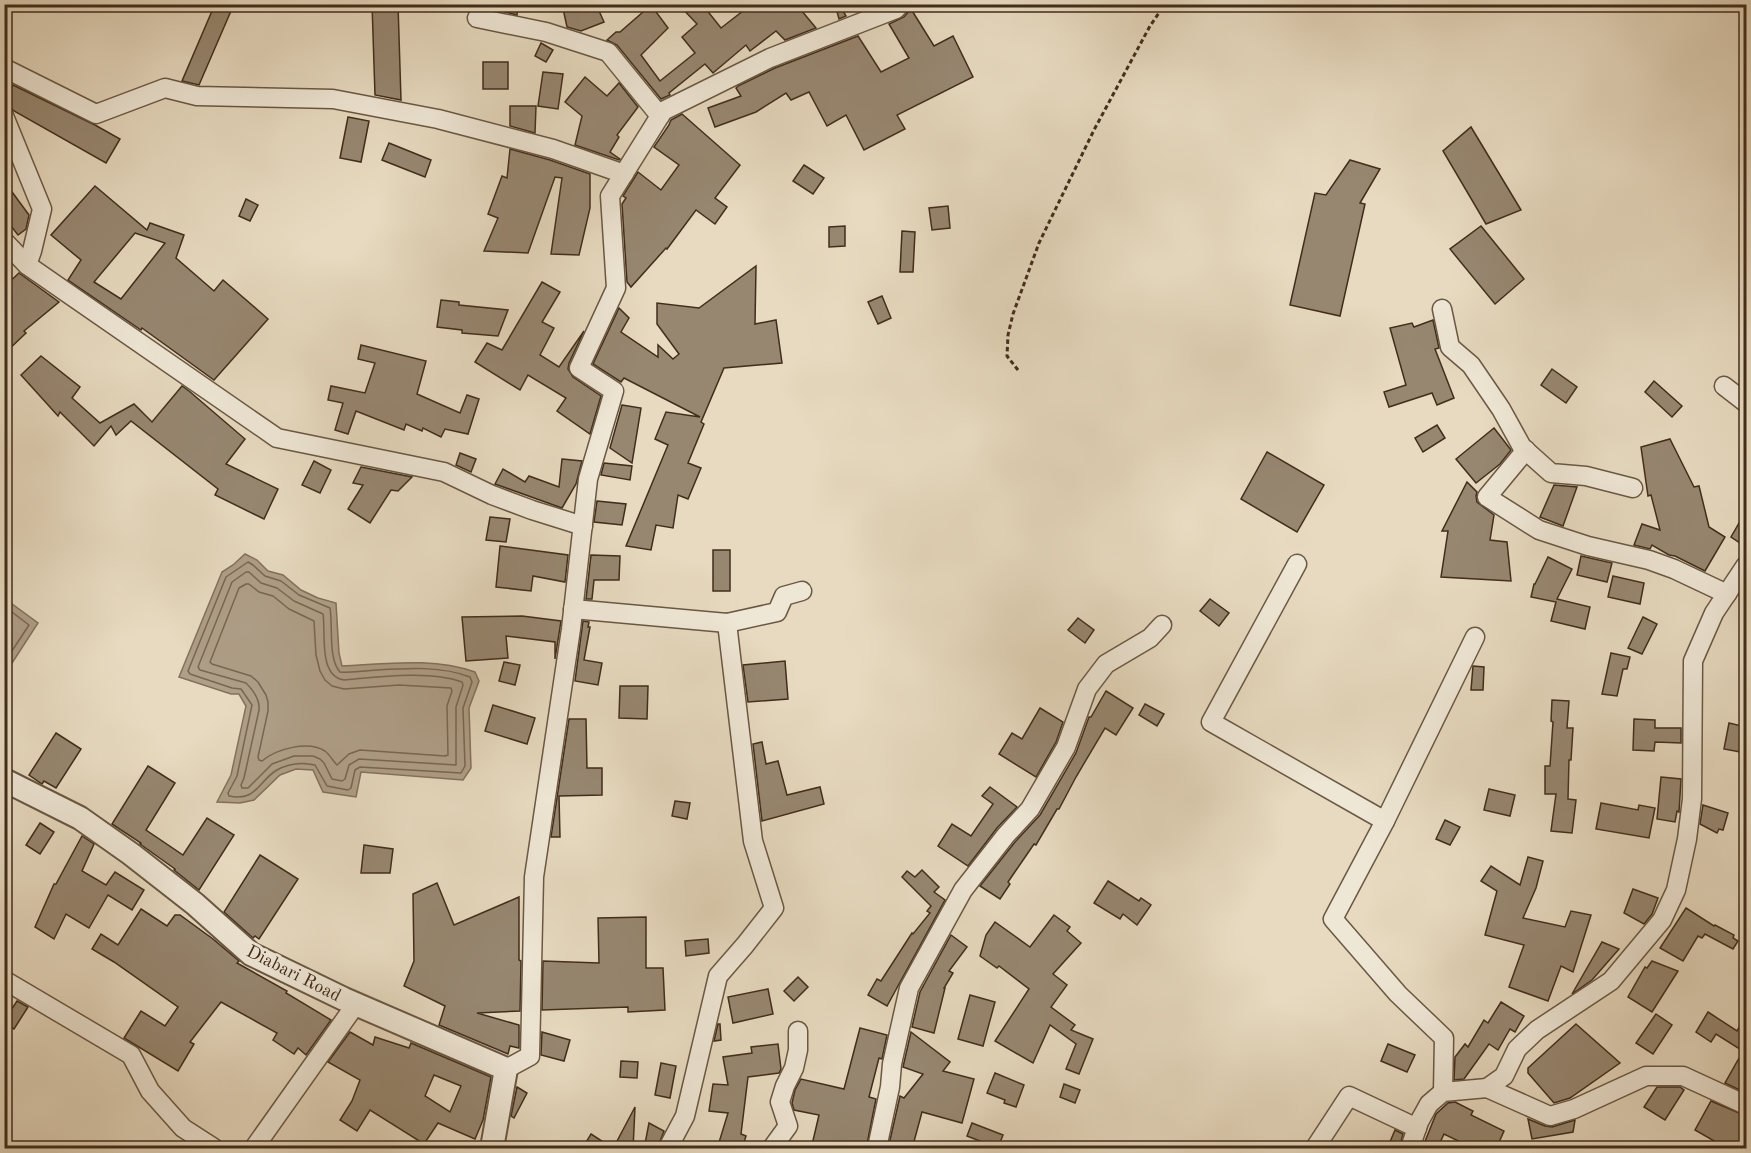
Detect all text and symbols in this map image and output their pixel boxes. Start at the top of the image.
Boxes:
street label: Diabari Road [243,942,344,1005]

